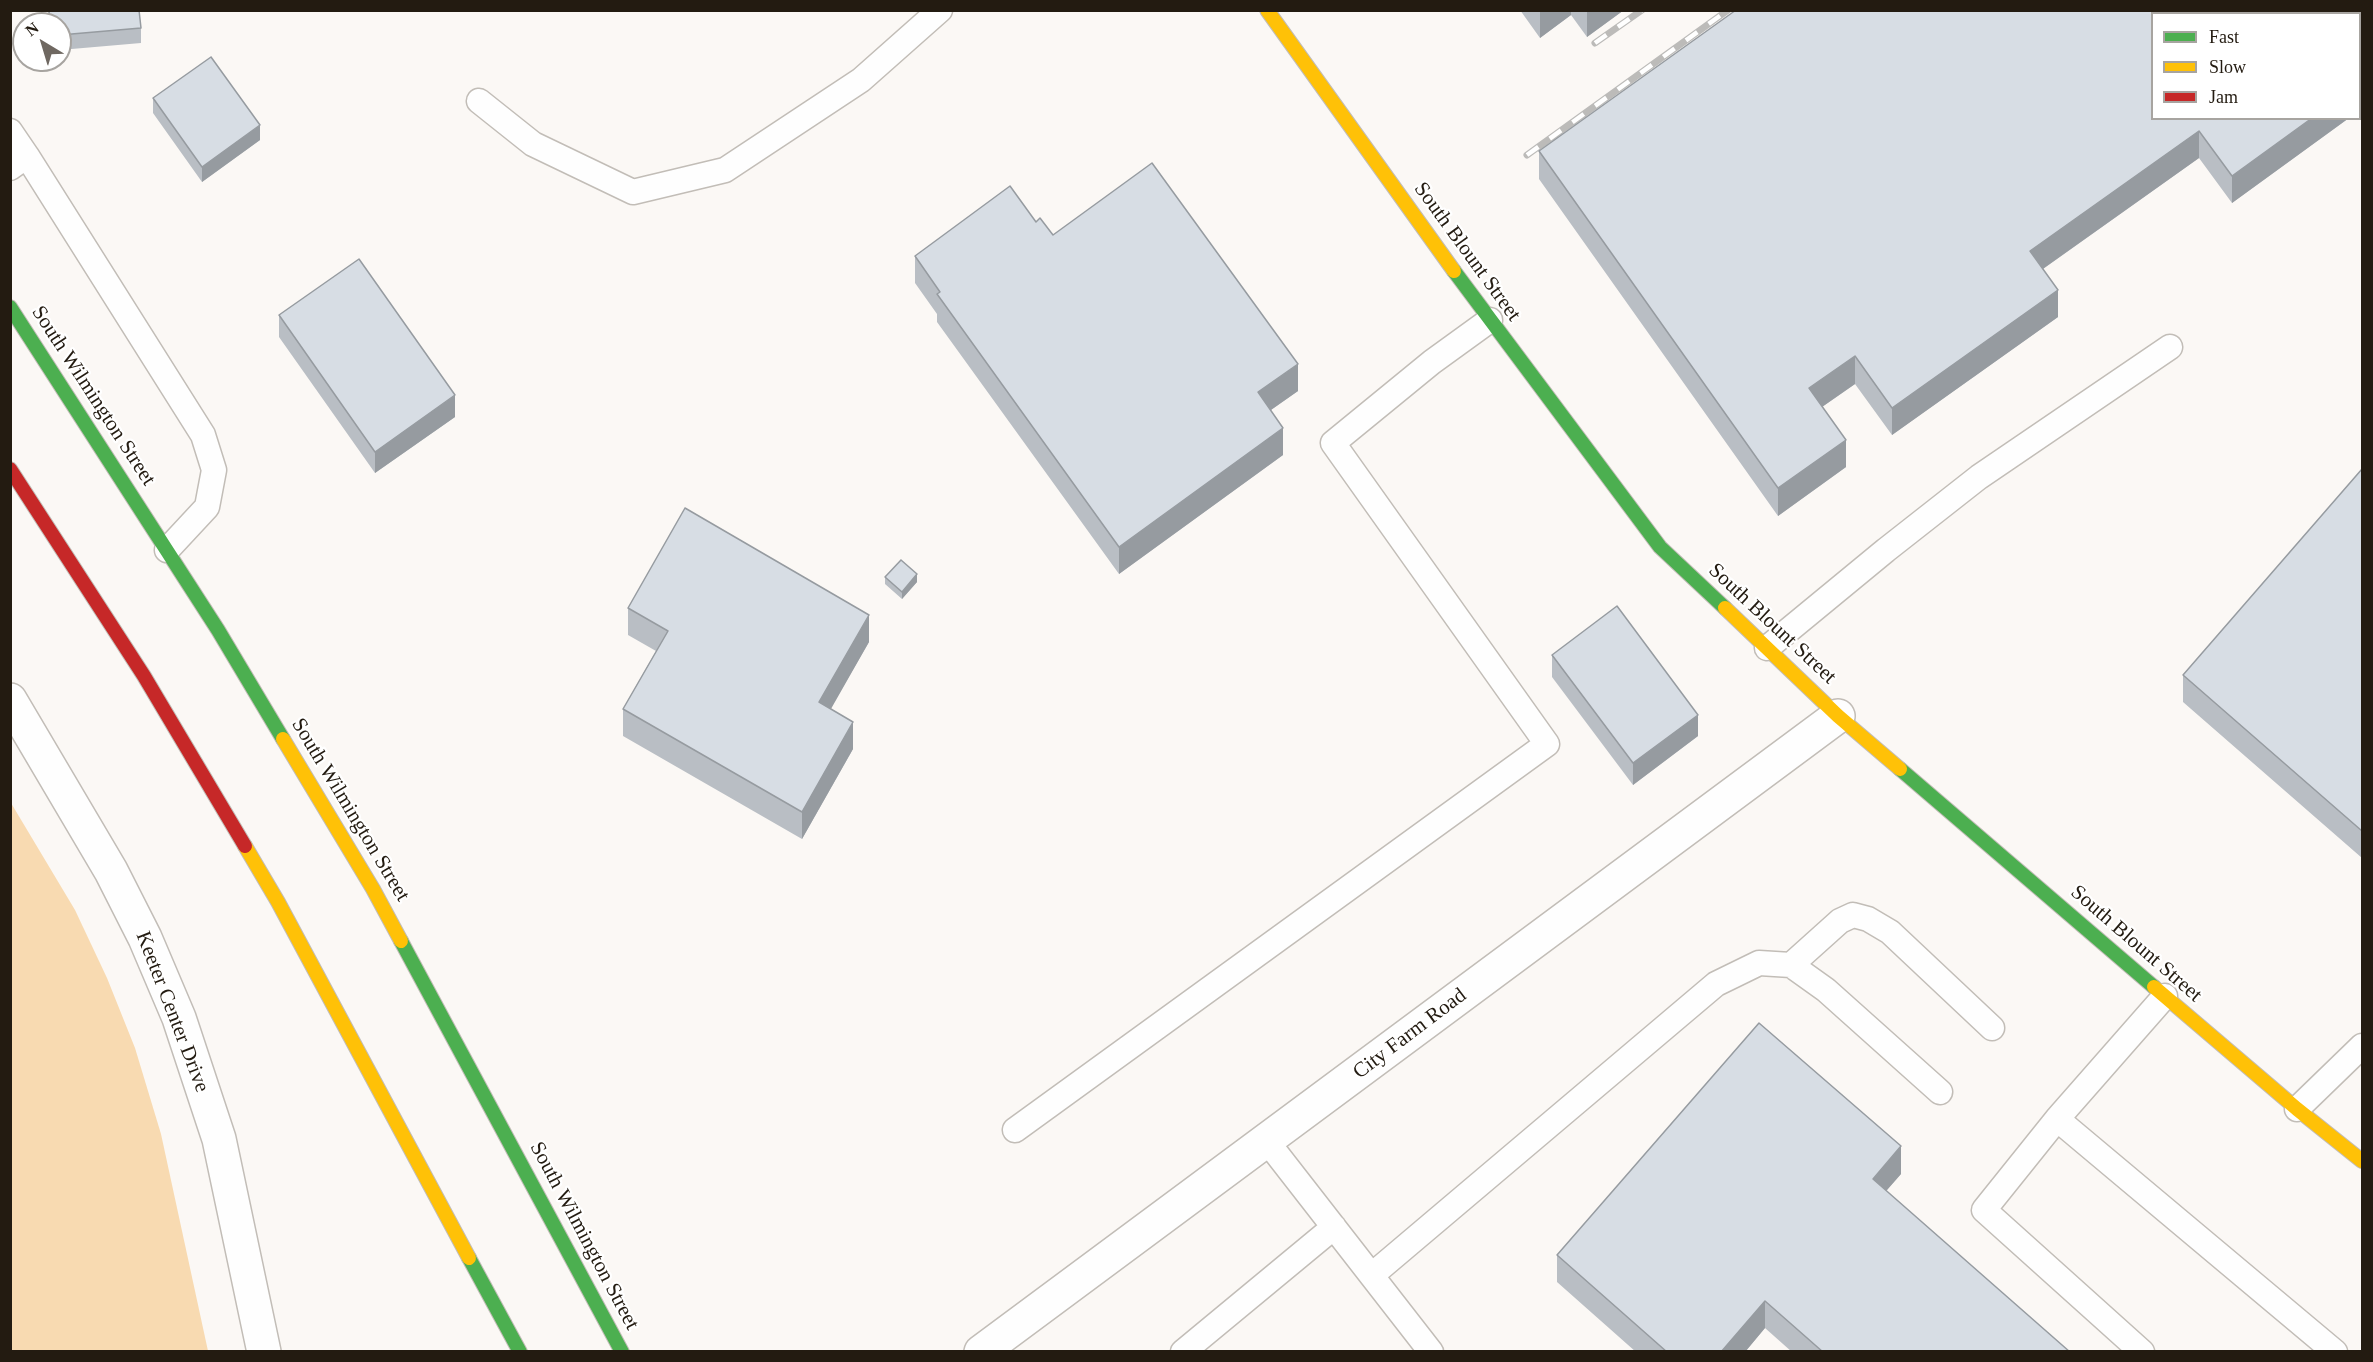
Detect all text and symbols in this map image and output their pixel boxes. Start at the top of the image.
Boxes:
north arrow [12,12,72,72]
legend [2151,12,2361,120]
text: N [22,19,42,39]
text: Fast [2209,27,2239,47]
text: Slow [2209,57,2246,77]
text: Jam [2209,87,2238,107]
street label: South Blount Street [1408,178,1526,326]
street label: South Wilmington Street [25,301,161,491]
street label: South Blount Street [1703,558,1841,690]
street label: South Wilmington Street [285,714,415,906]
street label: South Blount Street [2065,880,2207,1008]
street label: Keeter Center Drive [130,928,214,1096]
street label: City Farm Road [1348,983,1472,1085]
street label: South Wilmington Street [524,1138,644,1334]

